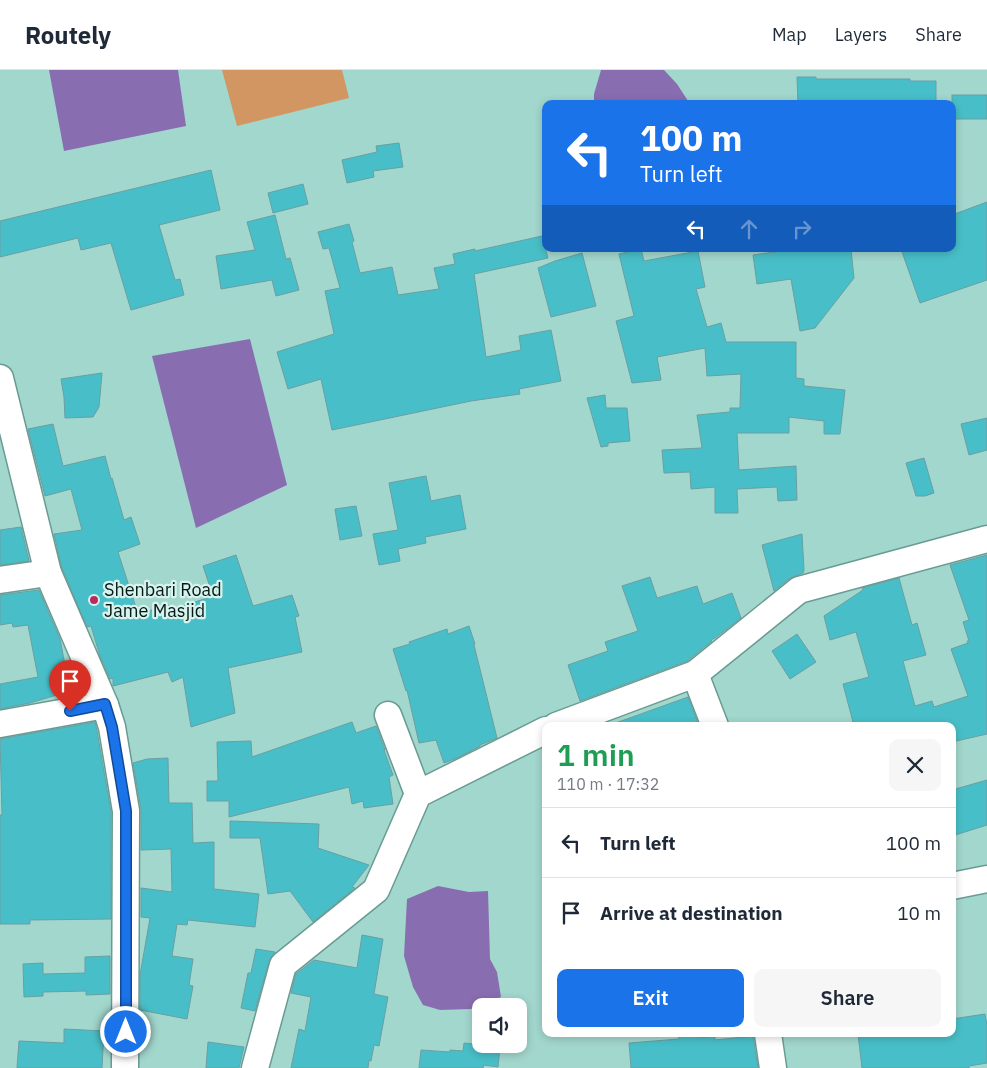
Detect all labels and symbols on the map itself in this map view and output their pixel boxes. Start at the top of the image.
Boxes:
place label: Shenbari Road Jame Masjid [104,578,222,622]
marker: Shenbari Road Jame Masjid [88,594,100,606]
pin [49,660,91,711]
position arrow [99,1005,151,1057]

